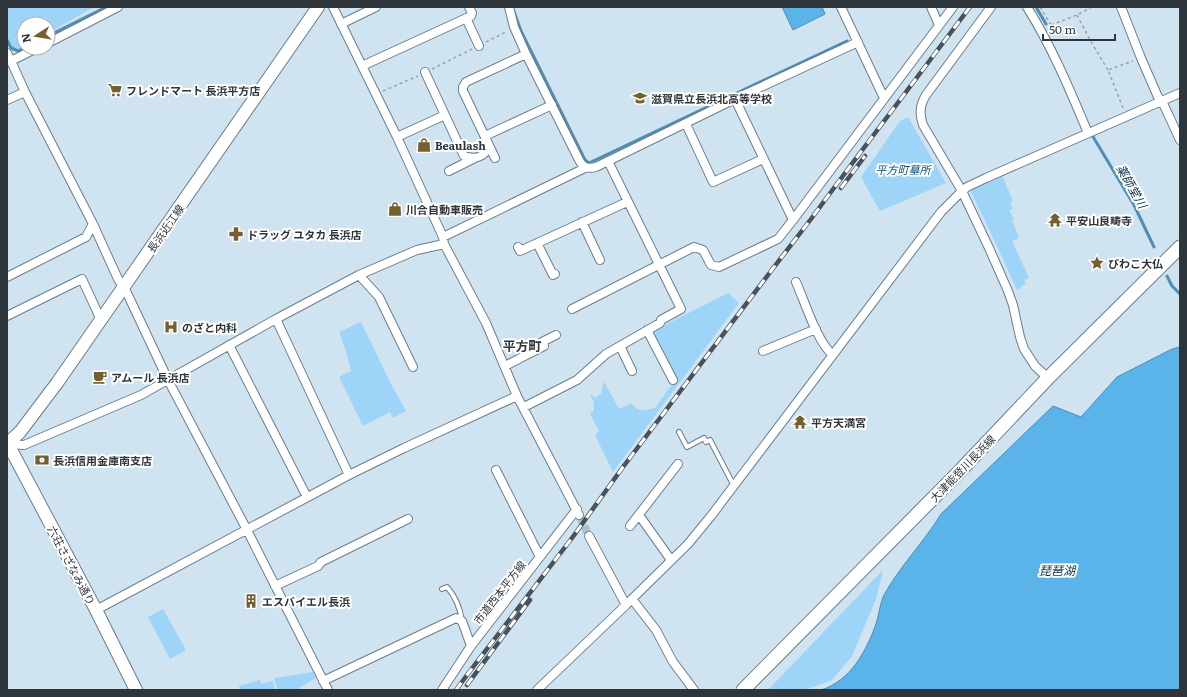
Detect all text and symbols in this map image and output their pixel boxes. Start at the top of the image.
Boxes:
north arrow [16,16,56,56]
scale bar [1043,16,1115,42]
text: 50 m [1049,20,1076,38]
text: N [16,32,34,44]
supermarket icon: フレンドマート 長浜平方店 [107,82,123,98]
place label: フレンドマート 長浜平方店 [126,82,260,98]
school or university icon: 滋賀県立長浜北高等学校 [632,90,648,106]
place label: 滋賀県立長浜北高等学校 [651,90,772,106]
shop icon: Beaulash [416,137,432,153]
place label: Beaulash [435,137,486,153]
park label: 平方町墓所 [876,161,932,177]
water label: 薬師堂川 [1112,161,1153,213]
street label: 長浜近江線 [143,201,187,255]
shop icon: 川合自動車販売 [387,201,403,217]
place label: 川合自動車販売 [406,201,483,217]
temple icon: 平安山良畴寺 [1047,212,1063,228]
place label: 平安山良畴寺 [1066,212,1132,228]
pharmacy icon: ドラッグ ユタカ 長浜店 [228,226,244,242]
place label: ドラッグ ユタカ 長浜店 [247,226,361,242]
place icon: びわこ大仏 [1089,255,1105,271]
place label: びわこ大仏 [1108,255,1163,271]
hospital icon: のざと内科 [163,319,179,335]
place label: のざと内科 [182,319,237,335]
district label: 平方町 [502,336,542,355]
cafe icon: アムール 長浜店 [92,369,108,385]
place label: アムール 長浜店 [111,369,189,385]
temple icon: 平方天満宮 [792,414,808,430]
place label: 平方天満宮 [811,414,866,430]
street label: 大津能登川長浜線 [926,431,998,505]
bank icon: 長浜信用金庫南支店 [34,452,50,468]
place label: 長浜信用金庫南支店 [53,452,152,468]
street label: 六荘さざなみ通り [44,522,100,608]
street label: 市道西本平方線 [469,557,529,627]
water label: 琵琶湖 [1039,561,1077,579]
building icon: エスバイエル長浜 [243,593,259,609]
place label: エスバイエル長浜 [262,593,350,609]

